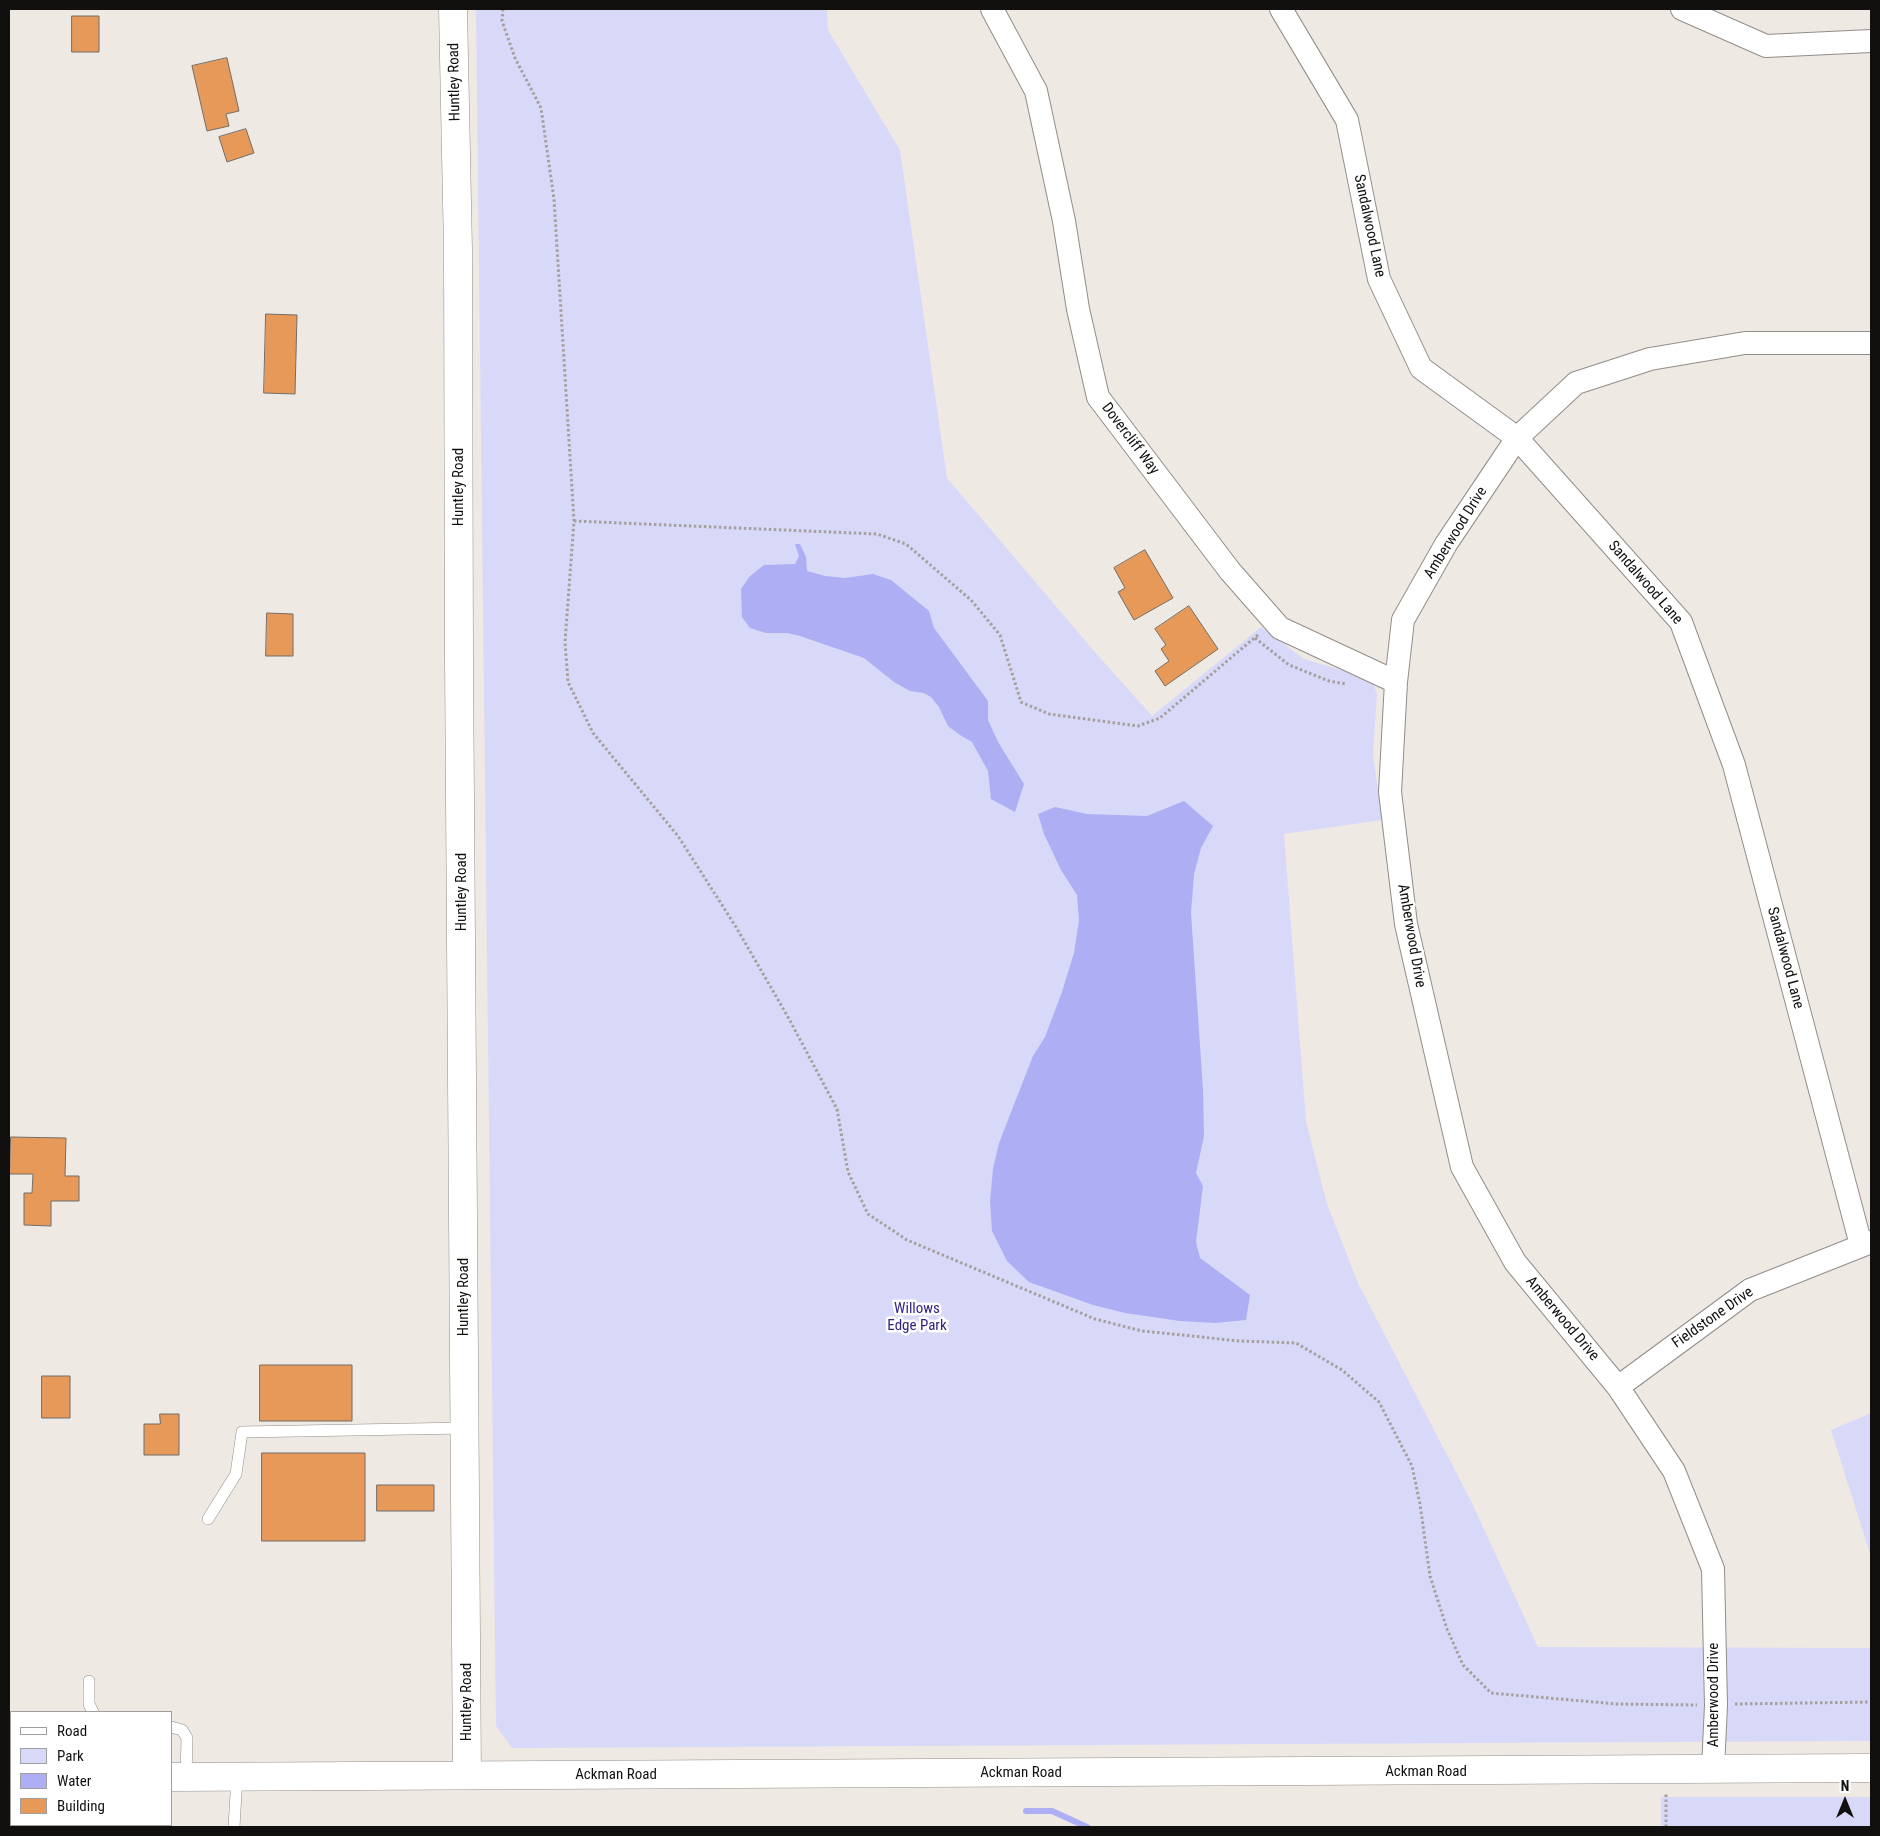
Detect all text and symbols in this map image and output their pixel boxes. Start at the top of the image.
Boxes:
street label: Huntley Road [445,43,465,121]
street label: Sandalwood Lane [1349,173,1389,279]
street label: Dovercliff Way [1097,400,1163,478]
street label: Huntley Road [450,448,468,526]
street label: Amberwood Drive [1421,484,1491,582]
street label: Sandalwood Lane [1604,538,1686,628]
street label: Huntley Road [453,853,471,931]
street label: Amberwood Drive [1393,883,1429,989]
street label: Sandalwood Lane [1763,905,1807,1011]
street label: Huntley Road [455,1258,473,1336]
street label: Amberwood Drive [1521,1273,1603,1365]
street label: Fieldstone Drive [1669,1283,1757,1353]
park label: Willows Edge Park [887,1300,947,1335]
street label: Amberwood Drive [1705,1643,1723,1747]
street label: Huntley Road [458,1663,476,1741]
legend [10,1711,172,1826]
text: Road [57,1722,87,1740]
text: Park [57,1747,84,1765]
street label: Ackman Road [1385,1763,1467,1781]
street label: Ackman Road [980,1764,1062,1782]
street label: Ackman Road [575,1766,657,1784]
text: Water [57,1772,91,1790]
north arrow [1820,1776,1870,1826]
text: N [1841,1778,1849,1794]
text: Building [57,1797,105,1815]

